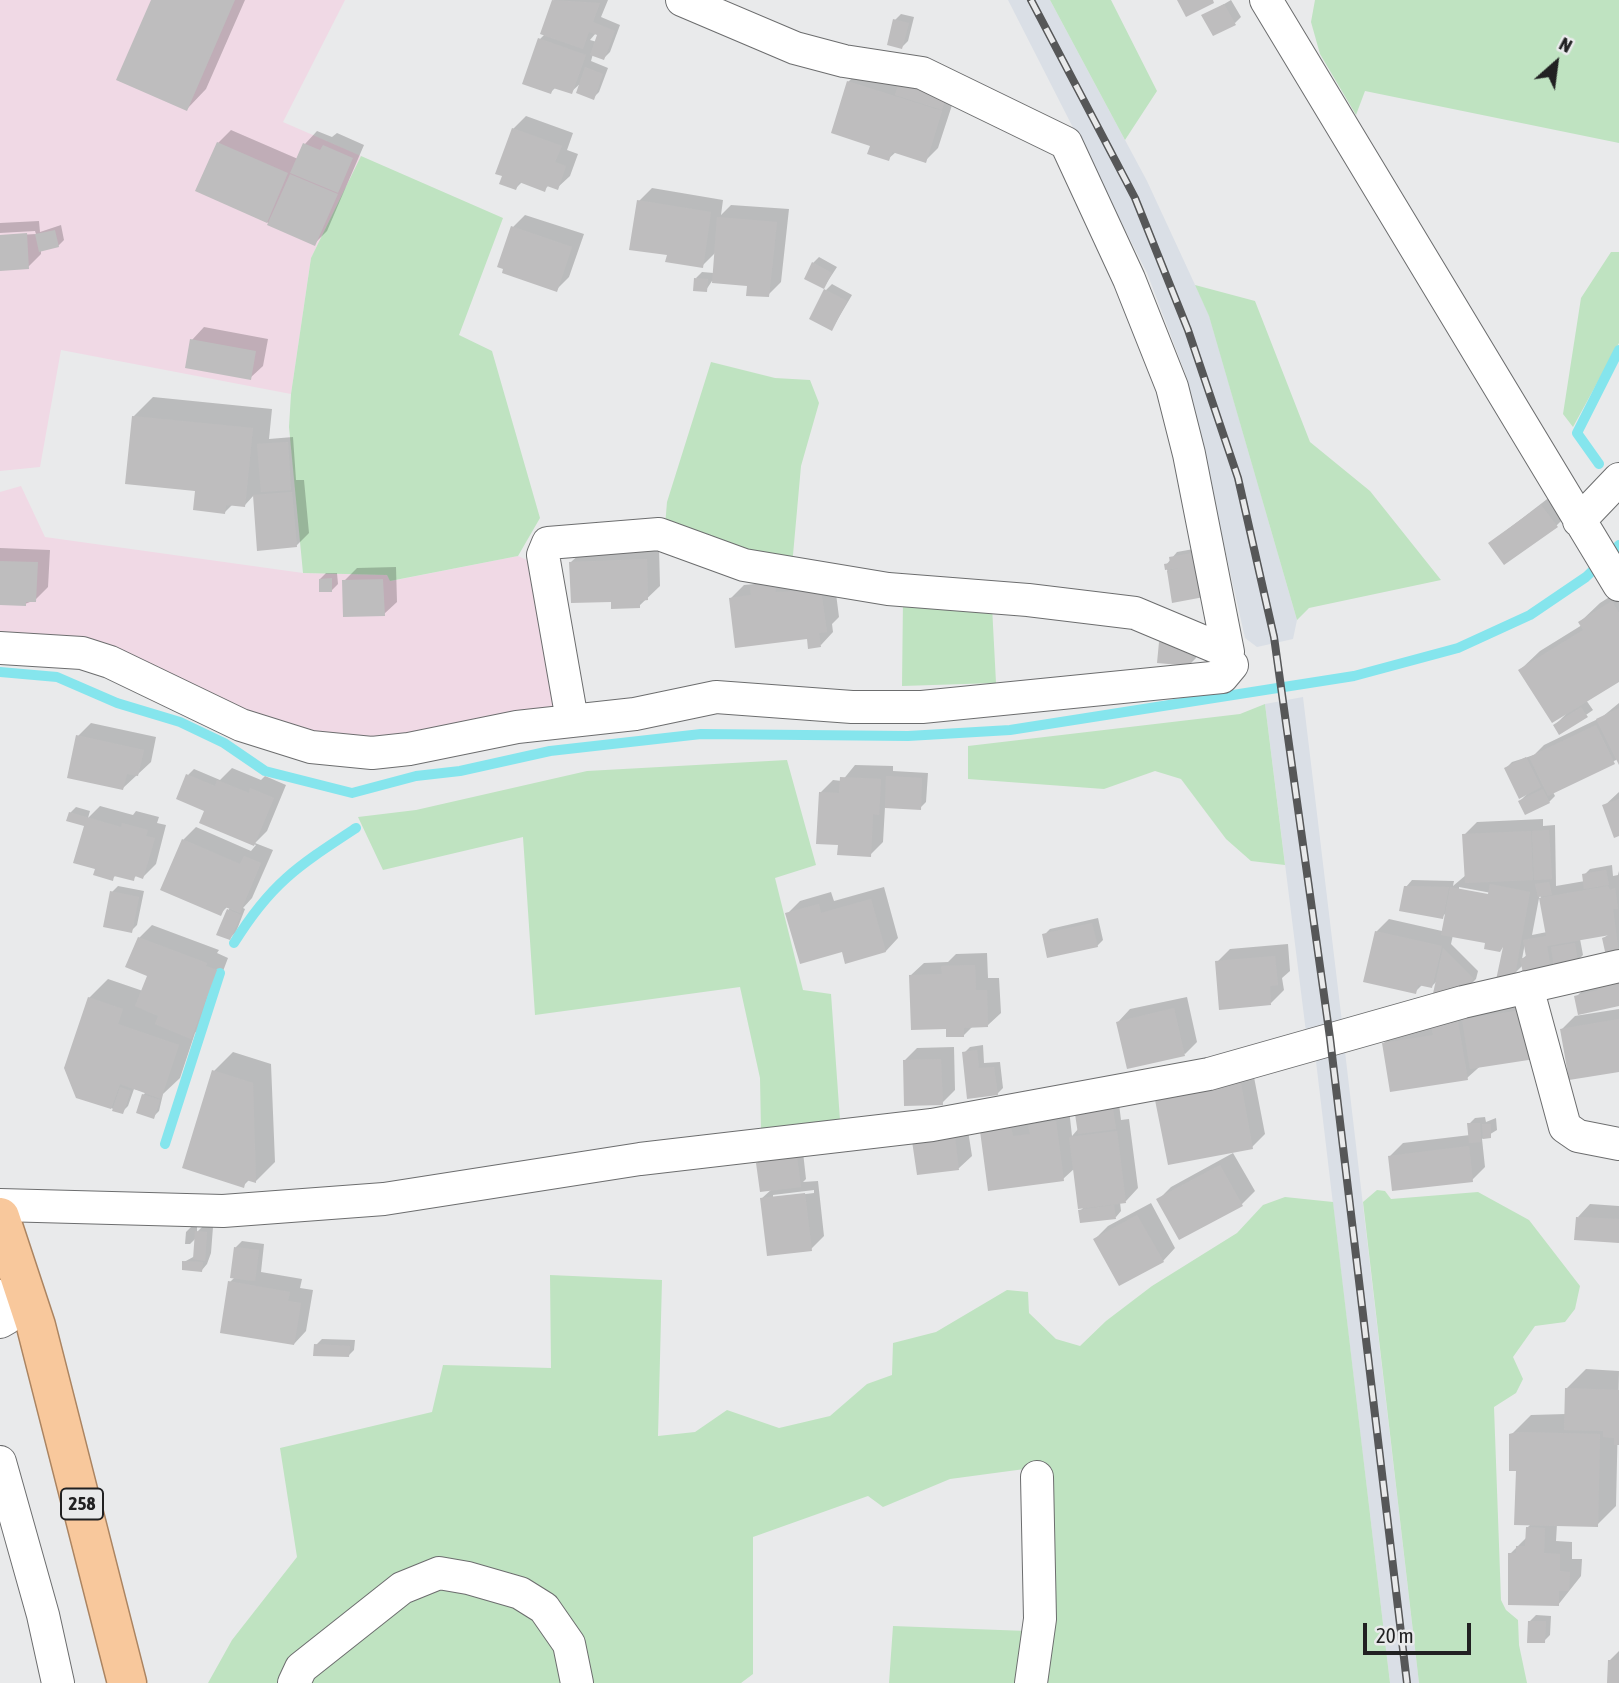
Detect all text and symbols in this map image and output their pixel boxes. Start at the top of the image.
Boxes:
north arrow [1521,28,1591,98]
text: N [1556,32,1576,57]
road number: 258 [61,1488,103,1520]
scale bar [1367,1610,1476,1654]
text: 20 m [1376,1623,1414,1647]

